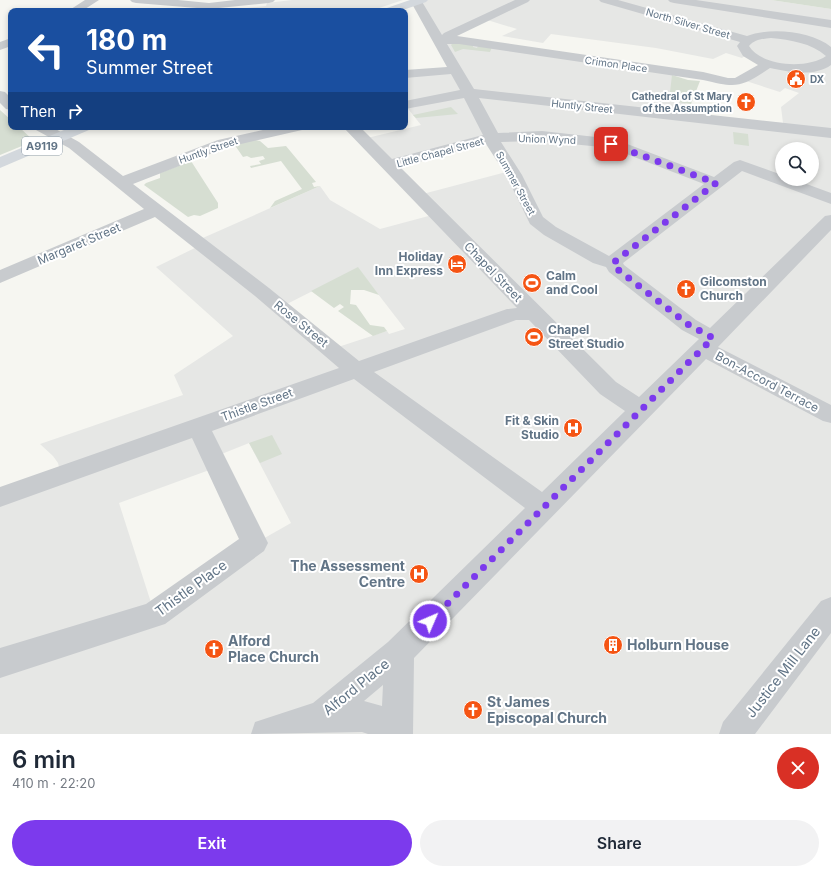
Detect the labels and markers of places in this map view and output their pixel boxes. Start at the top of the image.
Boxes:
public building icon: DX [785,68,807,90]
place label: DX [810,73,825,85]
place label: Cathedral of St Mary of the Assumption [631,90,732,114]
church icon: Cathedral of St Mary of the Assumption [735,91,757,113]
pin [594,127,628,161]
place label: Holiday Inn Express [375,249,444,278]
hotel icon: Holiday Inn Express [446,253,468,275]
place label: Calm and Cool [546,268,598,297]
sports icon: Calm and Cool [521,272,543,294]
place label: Gilcomston Church [700,274,767,303]
church icon: Gilcomston Church [675,278,697,300]
place label: Chapel Street Studio [548,322,624,351]
sports icon: Chapel Street Studio [523,326,545,348]
place label: Fit & Skin Studio [505,413,559,442]
hospital icon: Fit & Skin Studio [562,417,584,439]
place label: The Assessment Centre [290,557,405,590]
hospital icon: The Assessment Centre [408,563,430,585]
place label: Alford Place Church [228,632,319,665]
building icon: Holburn House [602,634,624,656]
place label: Holburn House [627,636,729,653]
church icon: Alford Place Church [203,638,225,660]
place label: St James Episcopal Church [487,693,607,726]
church icon: St James Episcopal Church [462,699,484,721]

